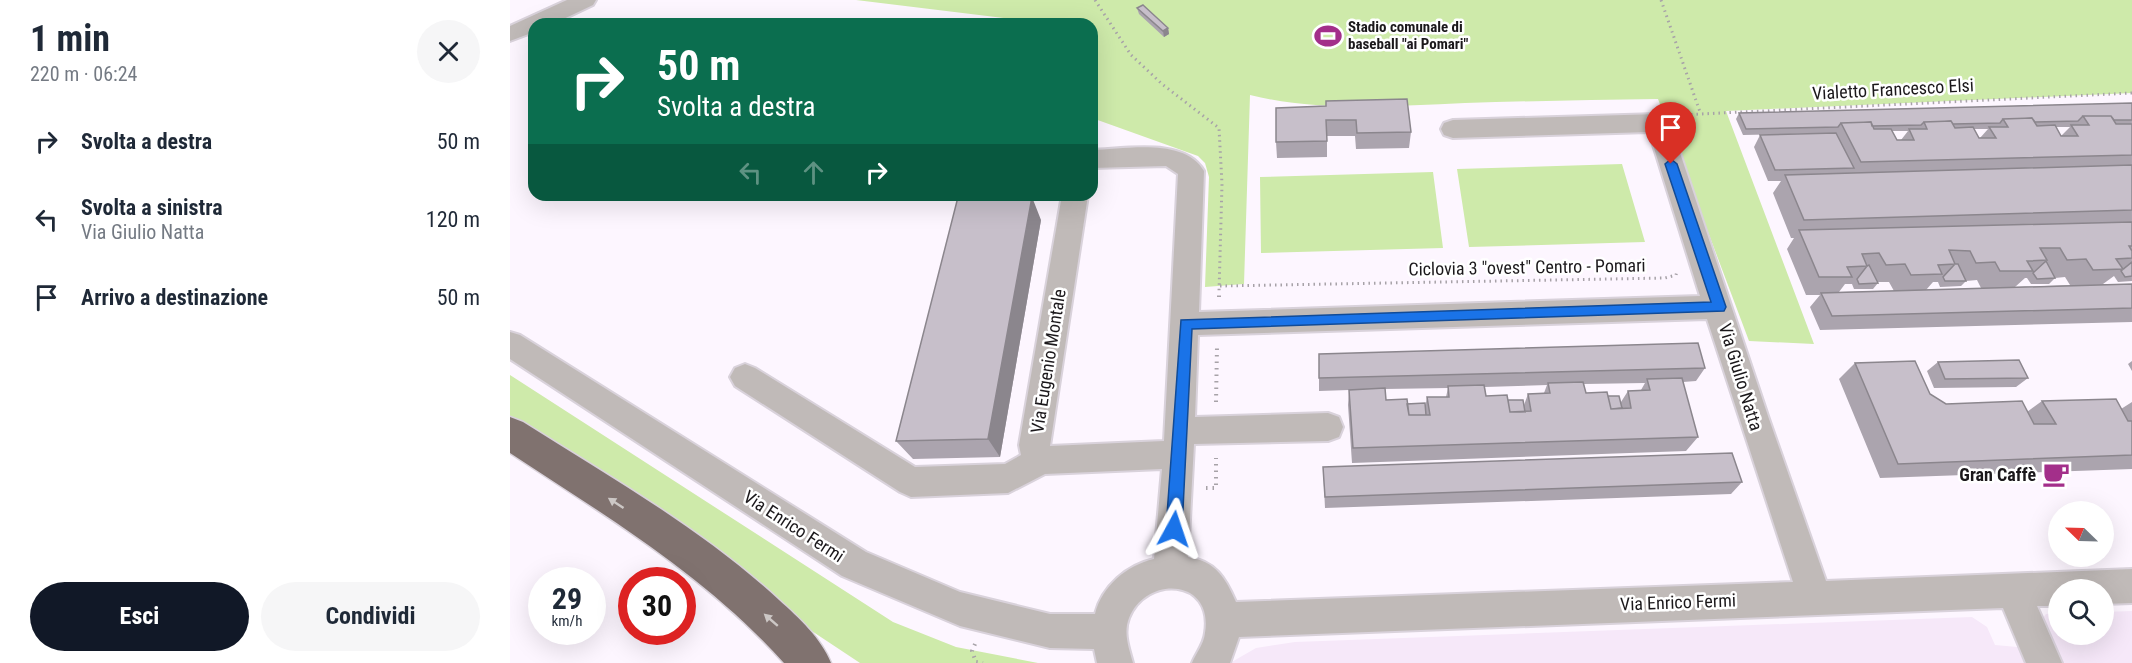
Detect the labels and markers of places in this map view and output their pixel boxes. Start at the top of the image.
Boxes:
place label: Stadio comunale di baseball "ai Pomari" [1348,18,1469,53]
sports icon: Stadio comunale di baseball "ai Pomari" [1313,21,1343,51]
pin [1645,102,1696,164]
cafe icon: Gran Caffè [2041,459,2071,489]
place label: Gran Caffè [1959,464,2036,485]

